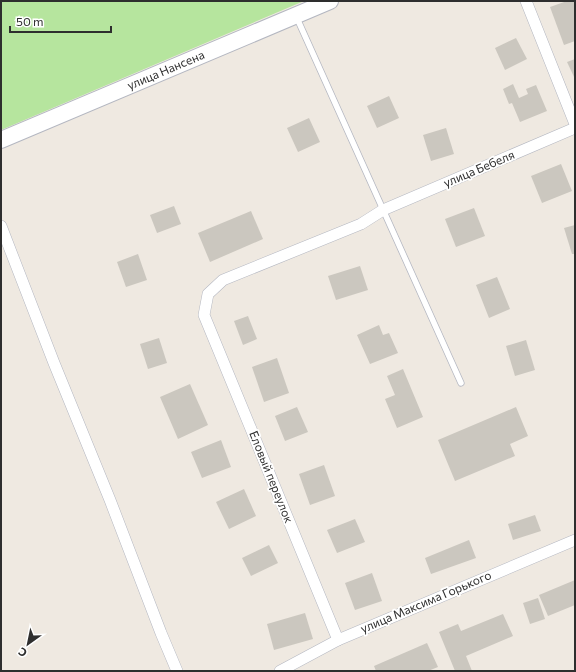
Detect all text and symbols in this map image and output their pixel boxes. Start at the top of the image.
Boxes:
scale bar [10,8,111,34]
text: 50 m [16,14,44,28]
street label: улица Нансена [125,47,206,92]
street label: улица Бебеля [441,147,516,189]
street label: Еловый переулок [247,428,297,525]
street label: улица Максима Горького [358,567,493,635]
north arrow [8,624,48,664]
text: С [15,645,29,660]

